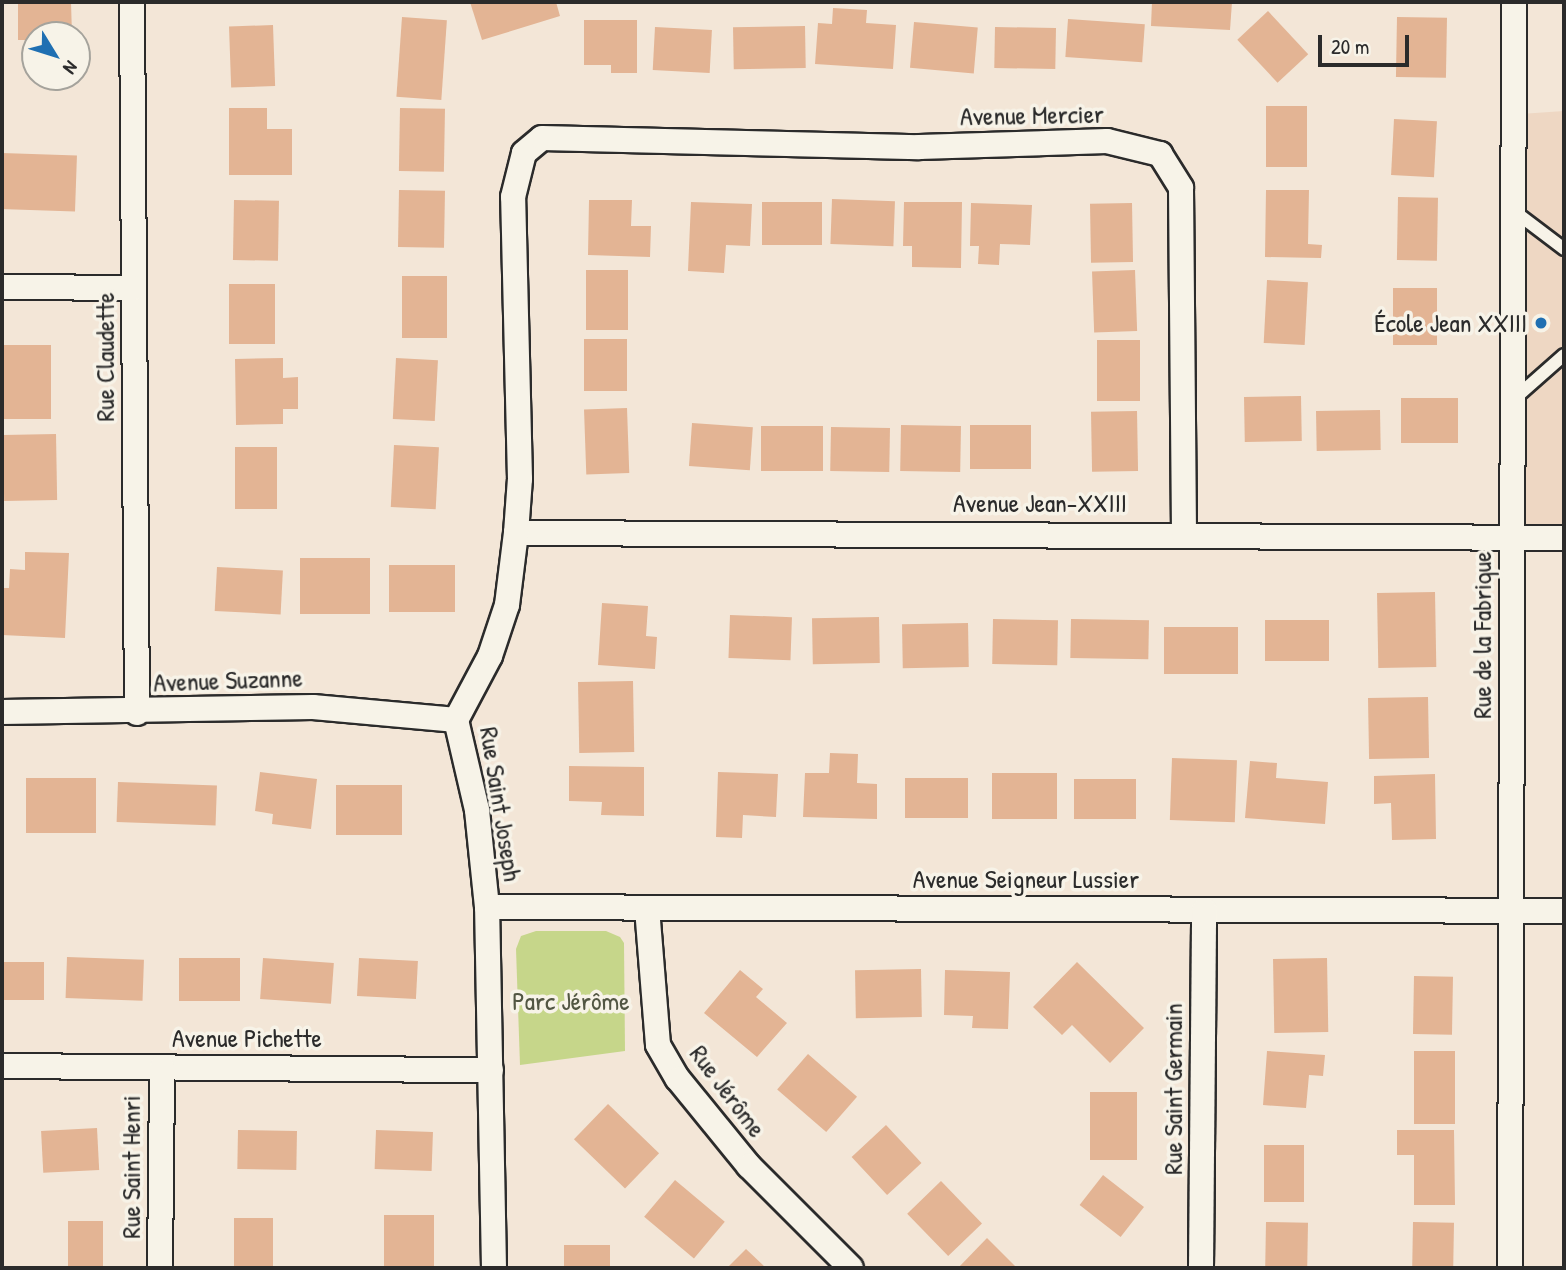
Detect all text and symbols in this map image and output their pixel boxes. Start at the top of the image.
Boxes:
north arrow [21,21,91,91]
scale bar [1321,21,1412,65]
text: 20 m [1331,32,1369,61]
text: N [58,56,84,80]
street label: Avenue Mercier [960,98,1104,132]
street label: Rue Claudette [89,292,121,422]
place label: École Jean XXIII [1374,307,1527,339]
marker: École Jean XXIII [1533,315,1549,331]
street label: Avenue Jean-XXIII [953,487,1127,519]
street label: Rue de la Fabrique [1466,551,1498,719]
street label: Avenue Suzanne [153,662,303,698]
street label: Rue Saint Joseph [473,725,529,883]
street label: Avenue Seigneur Lussier [913,863,1139,895]
park label: Parc Jérôme [512,985,630,1017]
street label: Rue Saint Germain [1157,1003,1189,1175]
street label: Avenue Pichette [172,1022,322,1054]
street label: Rue Jérôme [683,1039,773,1143]
street label: Rue Saint Henri [115,1095,147,1239]

